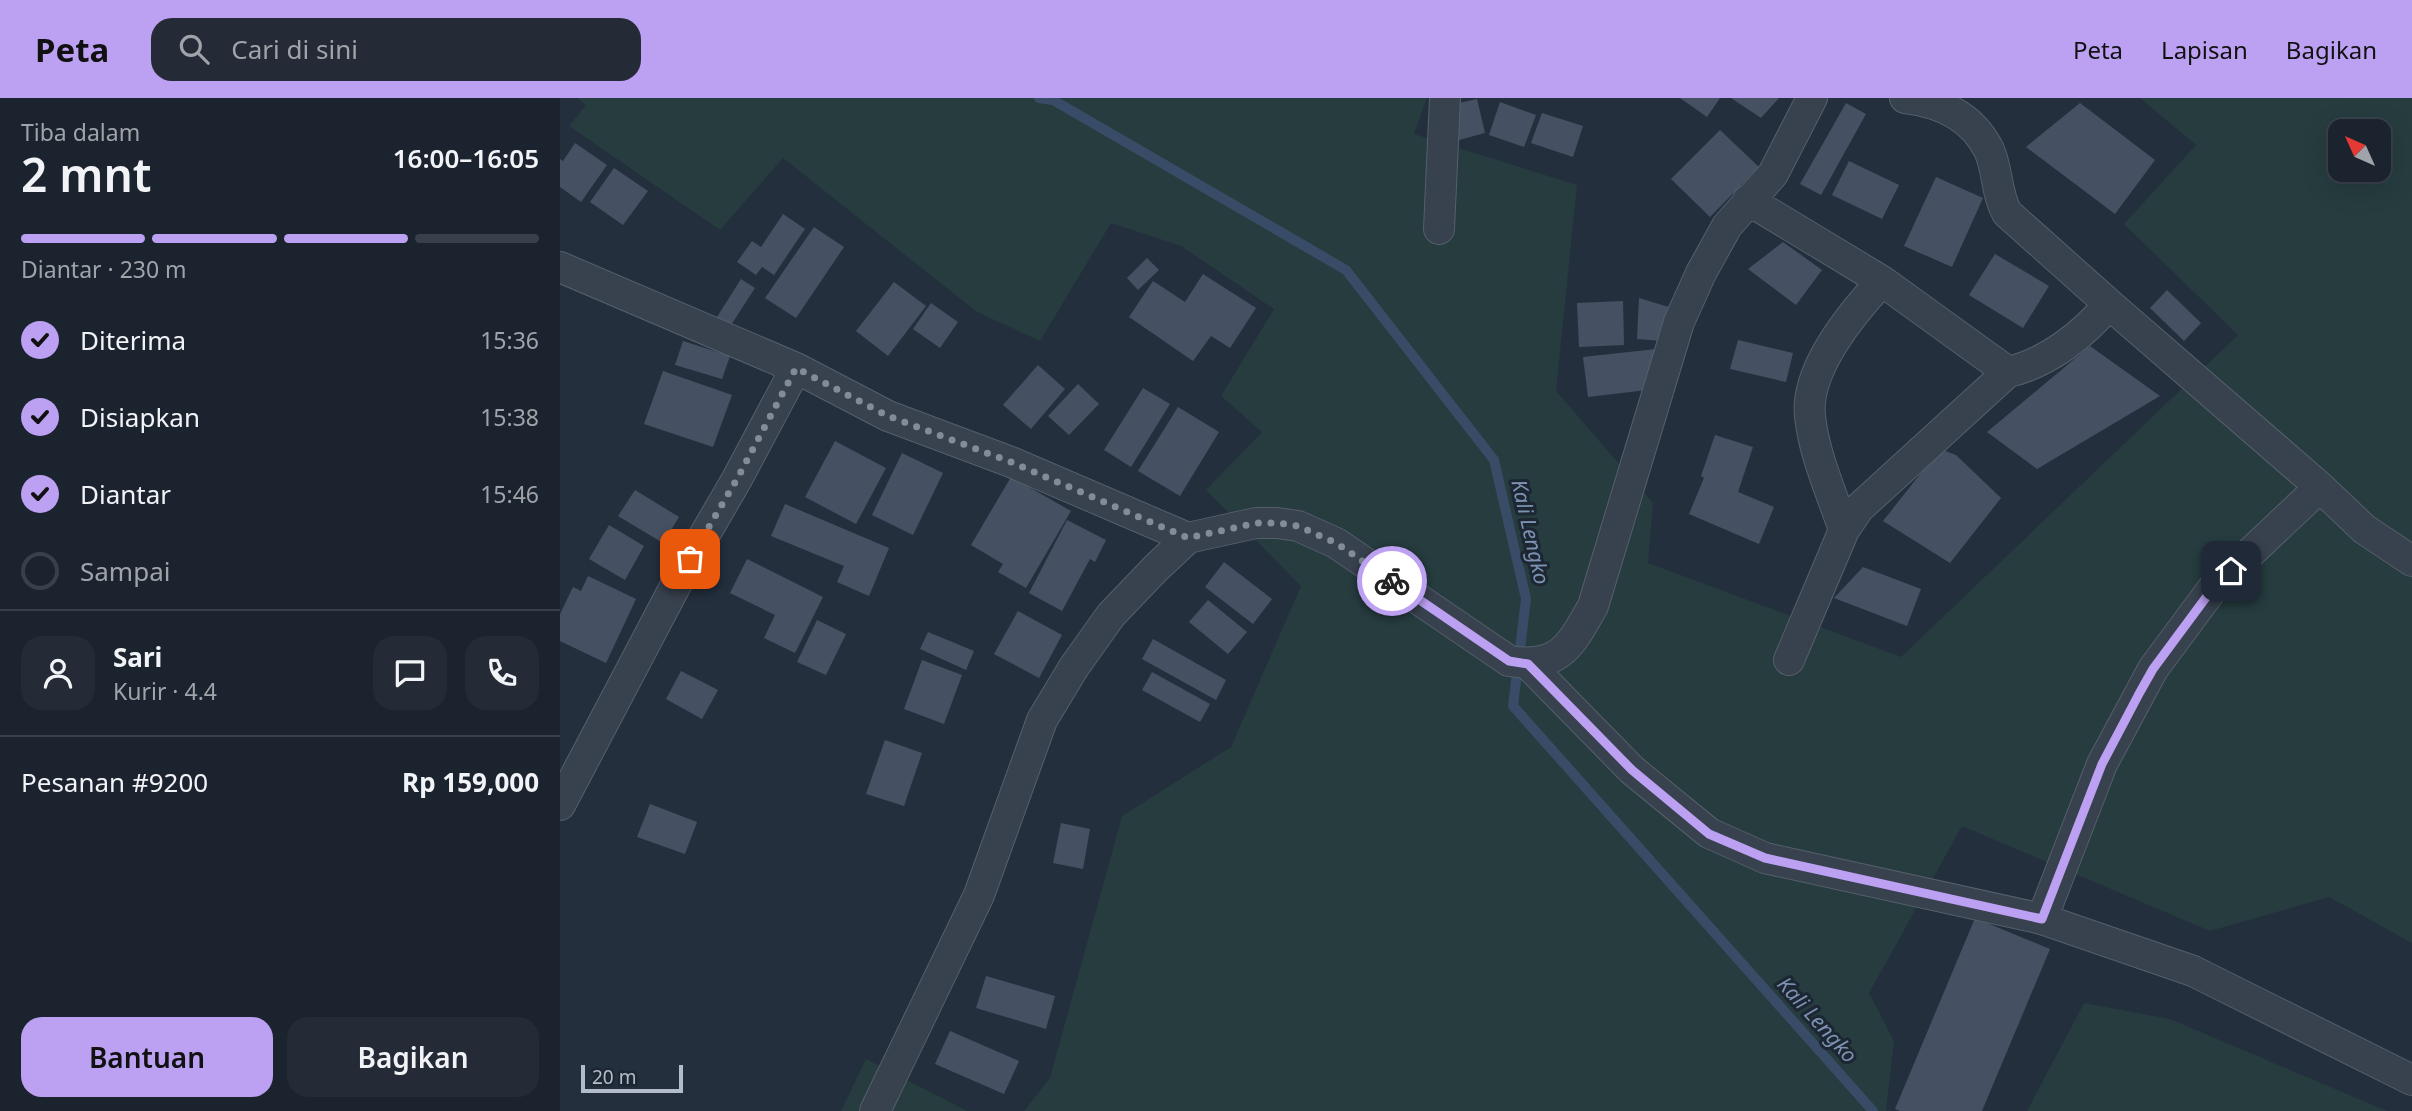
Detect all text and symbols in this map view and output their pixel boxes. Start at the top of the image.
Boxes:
search box [151,18,641,81]
text: Peta [35,27,109,72]
icon: search [175,30,213,68]
text: Cari di sini [231,31,358,67]
text: Peta [2073,33,2123,66]
text: Lapisan [2161,33,2248,66]
text: Bagikan [2286,33,2377,66]
text: Tiba dalam [21,116,140,148]
north arrow [2328,119,2390,182]
map controls [2328,119,2391,182]
text: 16:00–16:05 [393,140,539,176]
text: 2 mnt [21,143,151,205]
text: Diantar · 230 m [21,253,187,285]
icon: check [21,321,59,359]
text: Diterima [80,322,186,358]
text: 15:36 [480,324,539,356]
icon: check [21,398,59,436]
text: Disiapkan [80,399,200,435]
text: 15:38 [480,401,539,433]
icon: check [21,475,59,513]
text: Diantar [80,476,171,512]
water label: Kali Lengko [1505,477,1557,587]
text: 15:46 [480,478,539,510]
pin [660,529,720,589]
icon: bag [671,540,709,578]
pin [2201,541,2261,601]
courier [1357,546,1427,616]
icon: home [2212,552,2250,590]
text: Sampai [80,553,170,589]
icon: bike [1373,562,1411,600]
button: person [21,636,95,710]
button: chat [373,636,447,710]
button: phone [465,636,539,710]
text: Sari [113,639,162,675]
text: Kurir · 4.4 [113,675,217,707]
text: Pesanan #9200 [21,764,208,800]
text: Rp 159,000 [402,764,539,800]
water label: Kali Lengko [1772,970,1864,1068]
button: Bantuan [21,1017,273,1097]
button: Bagikan [287,1017,539,1097]
scale bar [581,1062,682,1094]
text: 20 m [592,1064,636,1090]

